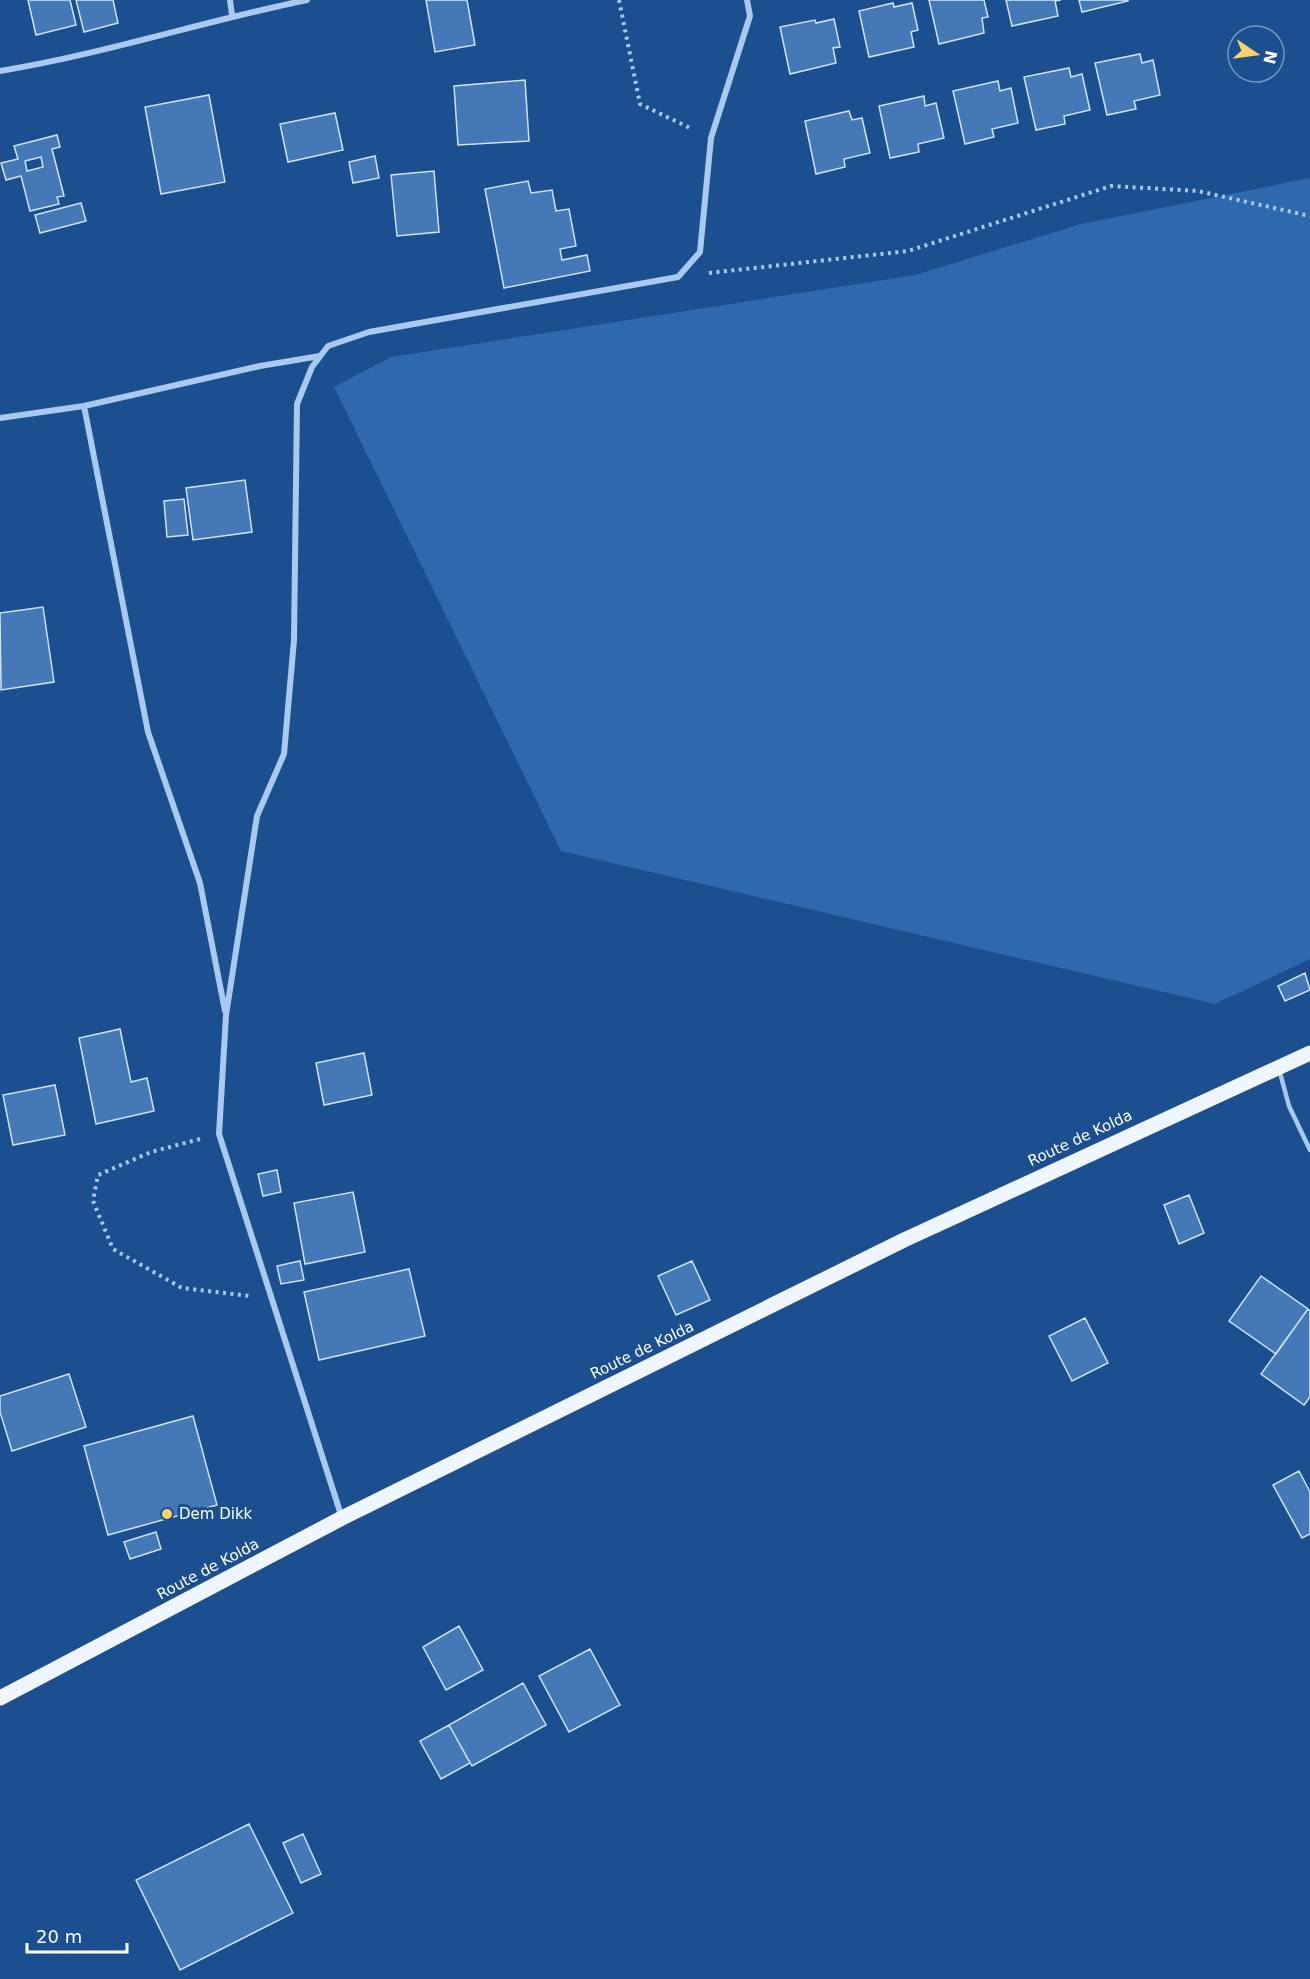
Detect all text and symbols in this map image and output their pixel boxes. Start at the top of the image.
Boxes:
north arrow [1226,24,1286,84]
text: N [1259,49,1281,66]
street label: Route de Kolda [1025,1106,1135,1170]
street label: Route de Kolda [587,1317,697,1383]
place label: Dem Dikk [179,1505,253,1523]
marker: Dem Dikk [160,1507,174,1521]
street label: Route de Kolda [154,1535,262,1603]
scale bar [27,1916,128,1954]
text: 20 m [36,1926,82,1947]

